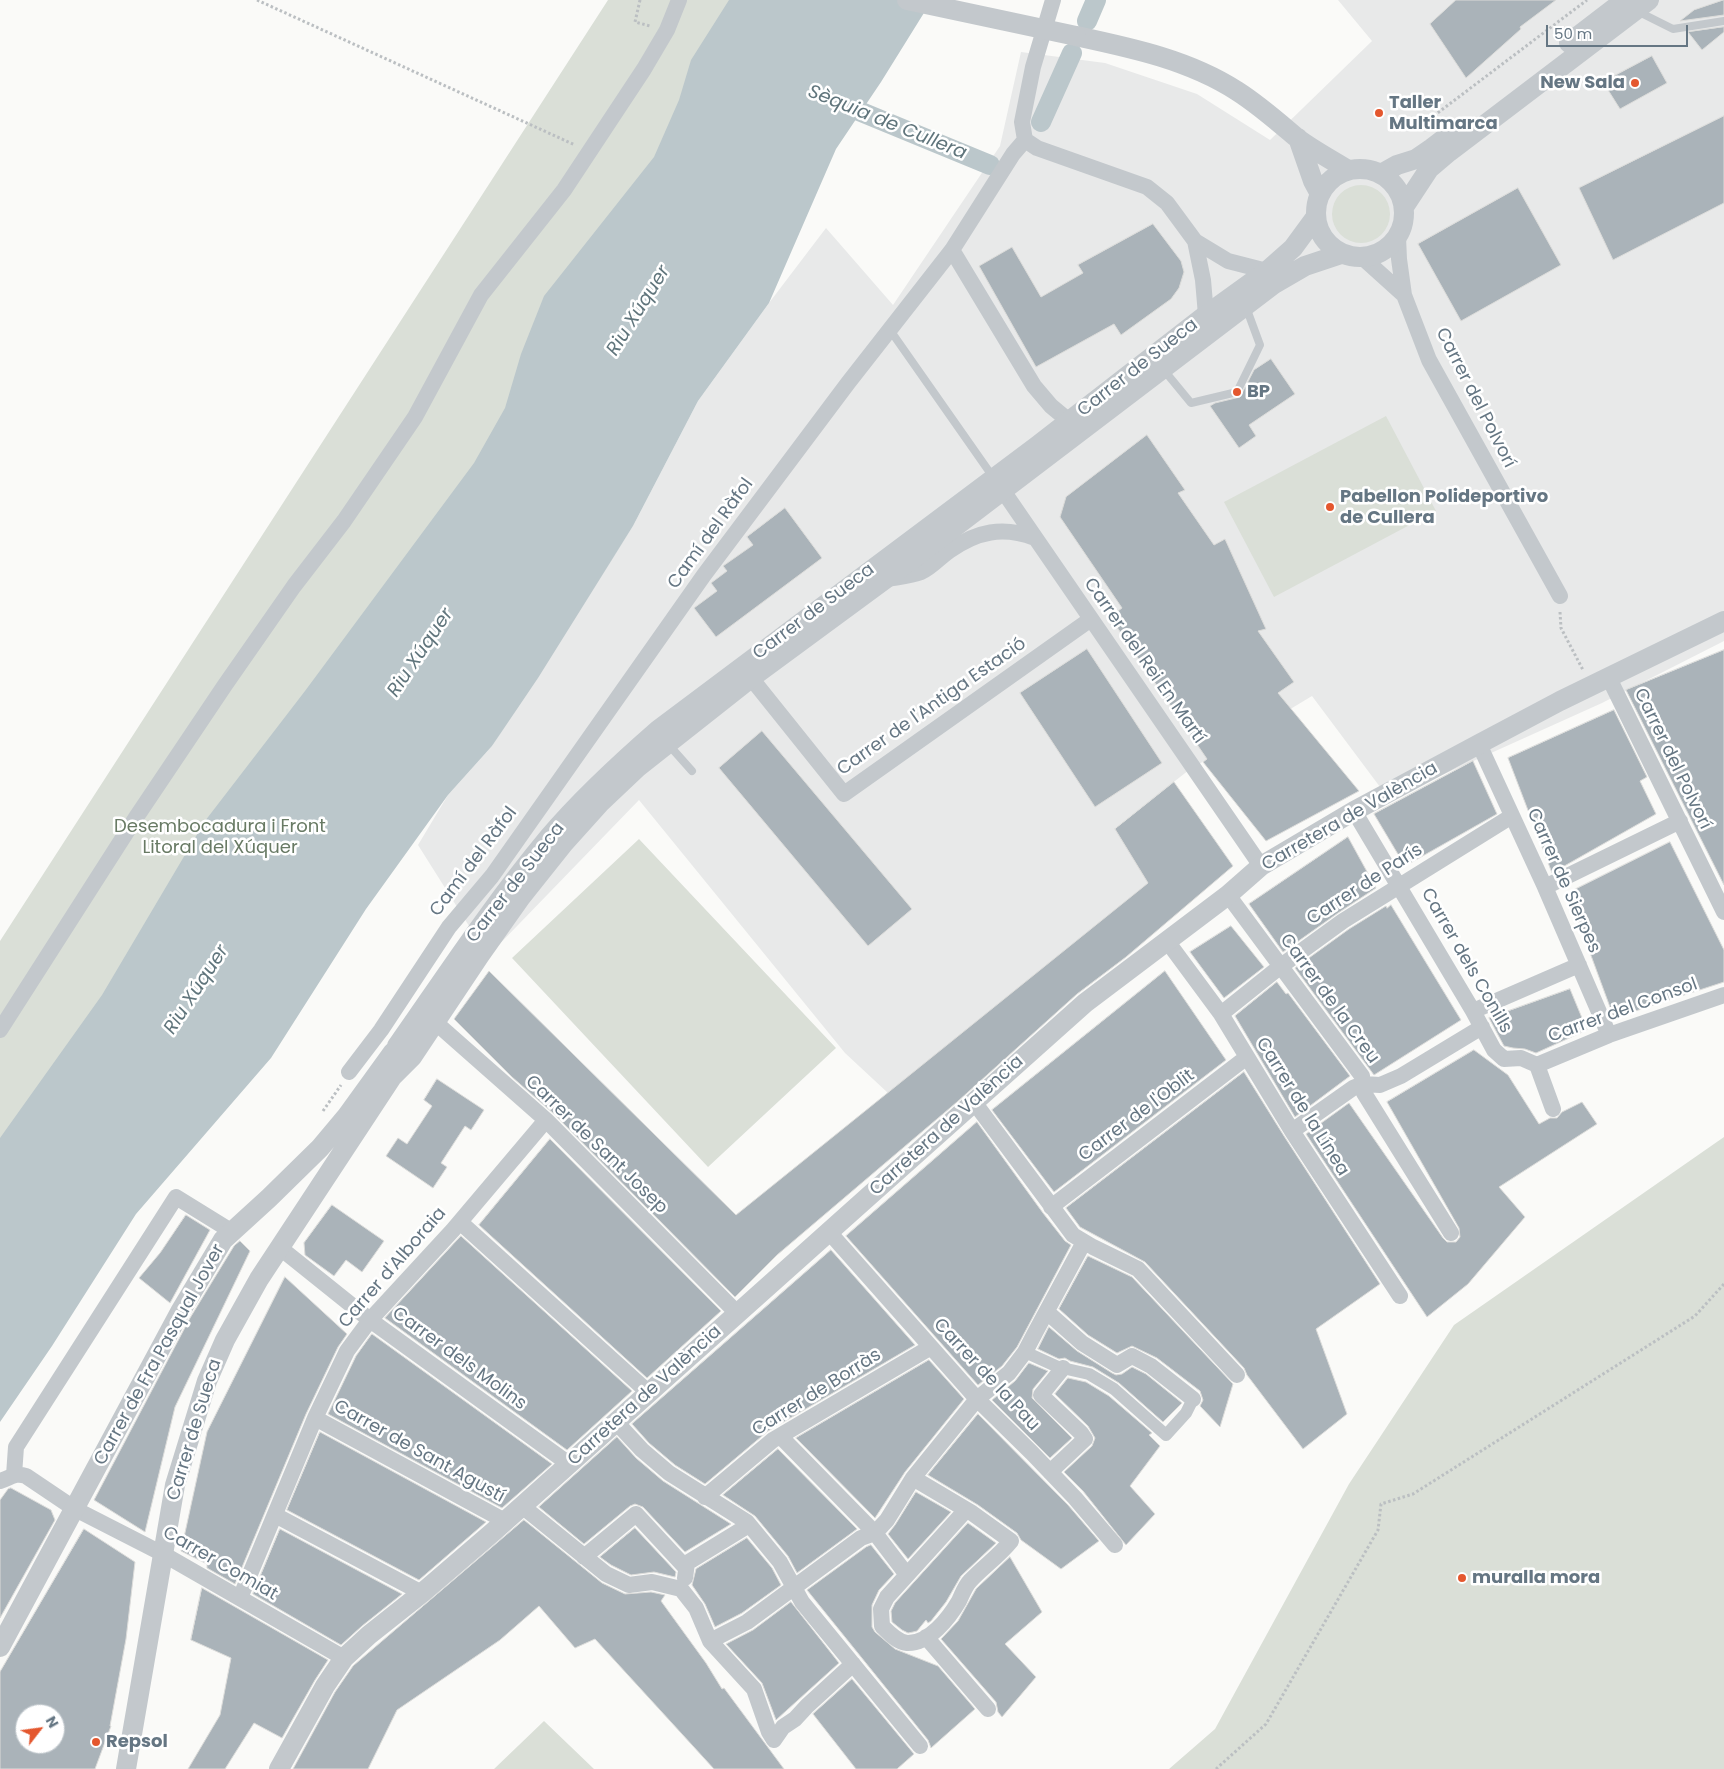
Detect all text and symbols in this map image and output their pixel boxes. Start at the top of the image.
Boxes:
scale bar [1549,15,1692,47]
text: 50 m [1554,23,1592,44]
place label: New Sala [1540,72,1625,94]
marker: New Sala [1629,77,1641,89]
water label: Sèquia de Cullera [804,81,970,165]
place label: Taller Multimarca [1389,92,1498,134]
marker: Taller Multimarca [1373,107,1385,119]
water label: Riu Xúquer [602,262,676,360]
street label: Carrer de Sueca [1074,314,1202,422]
street label: Carrer del Polvorí [1430,325,1520,471]
place label: BP [1247,381,1270,403]
marker: BP [1231,386,1243,398]
street label: Camí del Ràfol [664,475,758,593]
place label: Pabellon Polideportivo de Cullera [1340,486,1548,528]
marker: Pabellon Polideportivo de Cullera [1324,501,1336,513]
street label: Carrer de Sueca [749,559,879,665]
street label: Carrer del Rei En Martí [1079,574,1209,748]
water label: Riu Xúquer [383,604,459,702]
street label: Carrer de l'Antiga Estació [833,633,1031,781]
street label: Carrer del Polvorí [1629,685,1715,833]
street label: Carretera de València [1258,758,1442,876]
street label: Camí del Ràfol [426,803,522,921]
street label: Carrer de Sierpes [1521,805,1605,957]
park label: Desembocadura i Front Litoral del Xúquer [114,816,326,859]
street label: Carrer de Sueca [462,819,570,947]
street label: Carrer de París [1303,840,1427,930]
street label: Carrer dels Conills [1416,885,1516,1037]
street label: Carrer de la Creu [1275,930,1383,1068]
water label: Riu Xúquer [160,941,234,1039]
street label: Carrer del Consol [1546,974,1700,1048]
street label: Carrer de la Línea [1251,1034,1353,1180]
street label: Carretera de València [866,1051,1028,1201]
street label: Carrer de l'Oblit [1075,1065,1199,1167]
street label: Carrer de Sant Josep [520,1071,672,1219]
street label: Carrer d'Alboraia [335,1203,451,1333]
street label: Carrer de Fra Pasqual Jover [90,1241,230,1469]
street label: Carrer dels Molins [388,1303,530,1415]
street label: Carrer de la Pau [928,1314,1044,1436]
street label: Carretera de València [564,1321,726,1471]
street label: Carrer de Borràs [749,1345,885,1441]
street label: Carrer de Sueca [163,1357,227,1503]
street label: Carrer de Sant Agustí [330,1396,508,1508]
street label: Carrer Comiat [159,1522,281,1606]
place label: muralla mora [1472,1567,1600,1589]
marker: muralla mora [1456,1572,1468,1584]
north arrow [15,1704,65,1754]
text: N [41,1712,63,1732]
place label: Repsol [106,1731,168,1753]
marker: Repsol [90,1736,102,1748]

